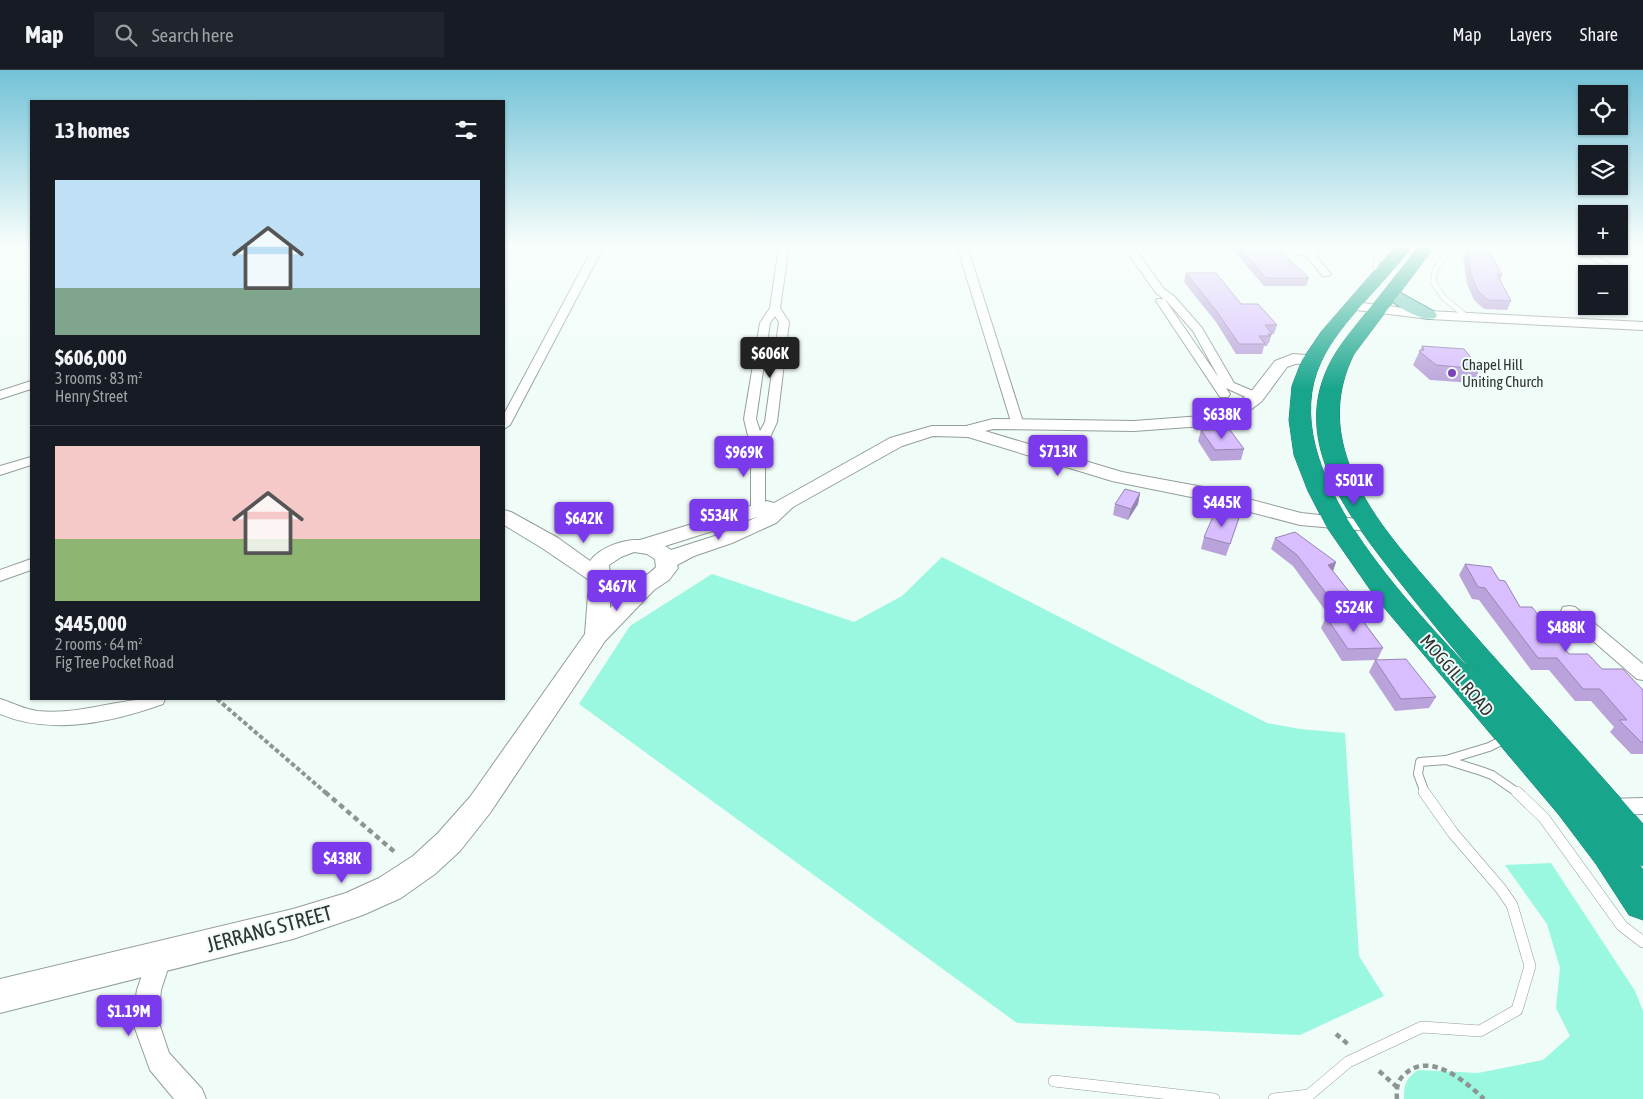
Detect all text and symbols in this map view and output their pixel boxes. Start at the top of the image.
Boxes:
search box [94,12,444,57]
text: Map [25,21,64,48]
icon: search [112,21,140,49]
text: Search here [152,24,234,46]
text: Map [1452,24,1481,45]
text: Layers [1509,24,1552,45]
text: Share [1580,24,1618,45]
map controls [1578,85,1628,315]
button: locate [1578,85,1628,135]
icon: filters [452,116,480,144]
text: 13 homes [55,118,130,142]
button: layers [1578,145,1628,195]
button: + [1578,205,1628,255]
icon: home [223,213,313,303]
button: − [1578,265,1628,315]
pin: $606K [735,336,805,379]
text: $606K [751,344,789,362]
text: $606,000 [55,345,127,369]
place label: Chapel Hill Uniting Church [1462,356,1544,390]
marker: Chapel Hill Uniting Church [1446,367,1458,379]
text: 3 rooms · 83 m² [55,369,143,387]
text: Henry Street [55,387,128,405]
pin: $638K [1187,398,1257,440]
text: $638K [1203,405,1241,423]
pin: $713K [1023,434,1093,477]
pin: $969K [709,436,779,478]
text: $713K [1039,442,1077,460]
text: $969K [725,443,763,461]
pin: $501K [1319,464,1389,506]
text: $501K [1335,471,1373,489]
icon: home [223,478,313,568]
pin: $445K [1187,486,1257,528]
text: $445K [1203,493,1241,511]
pin: $534K [684,498,754,541]
pin: $642K [549,502,619,544]
text: $534K [700,506,738,524]
text: $642K [565,509,603,527]
pin: $467K [582,570,652,612]
text: $467K [598,577,636,595]
pin: $524K [1319,590,1389,633]
text: $524K [1335,598,1373,616]
pin: $488K [1531,610,1601,653]
text: $445,000 [55,611,127,635]
text: $488K [1547,618,1585,636]
street label: MOGGILL ROAD [1416,630,1498,720]
text: 2 rooms · 64 m² [55,635,143,653]
text: Fig Tree Pocket Road [55,653,174,671]
pin: $438K [307,842,377,884]
text: $438K [323,849,361,867]
street label: JERRANG STREET [204,900,334,956]
pin: $1.19M [88,994,170,1037]
text: $1.19M [108,1002,150,1020]

